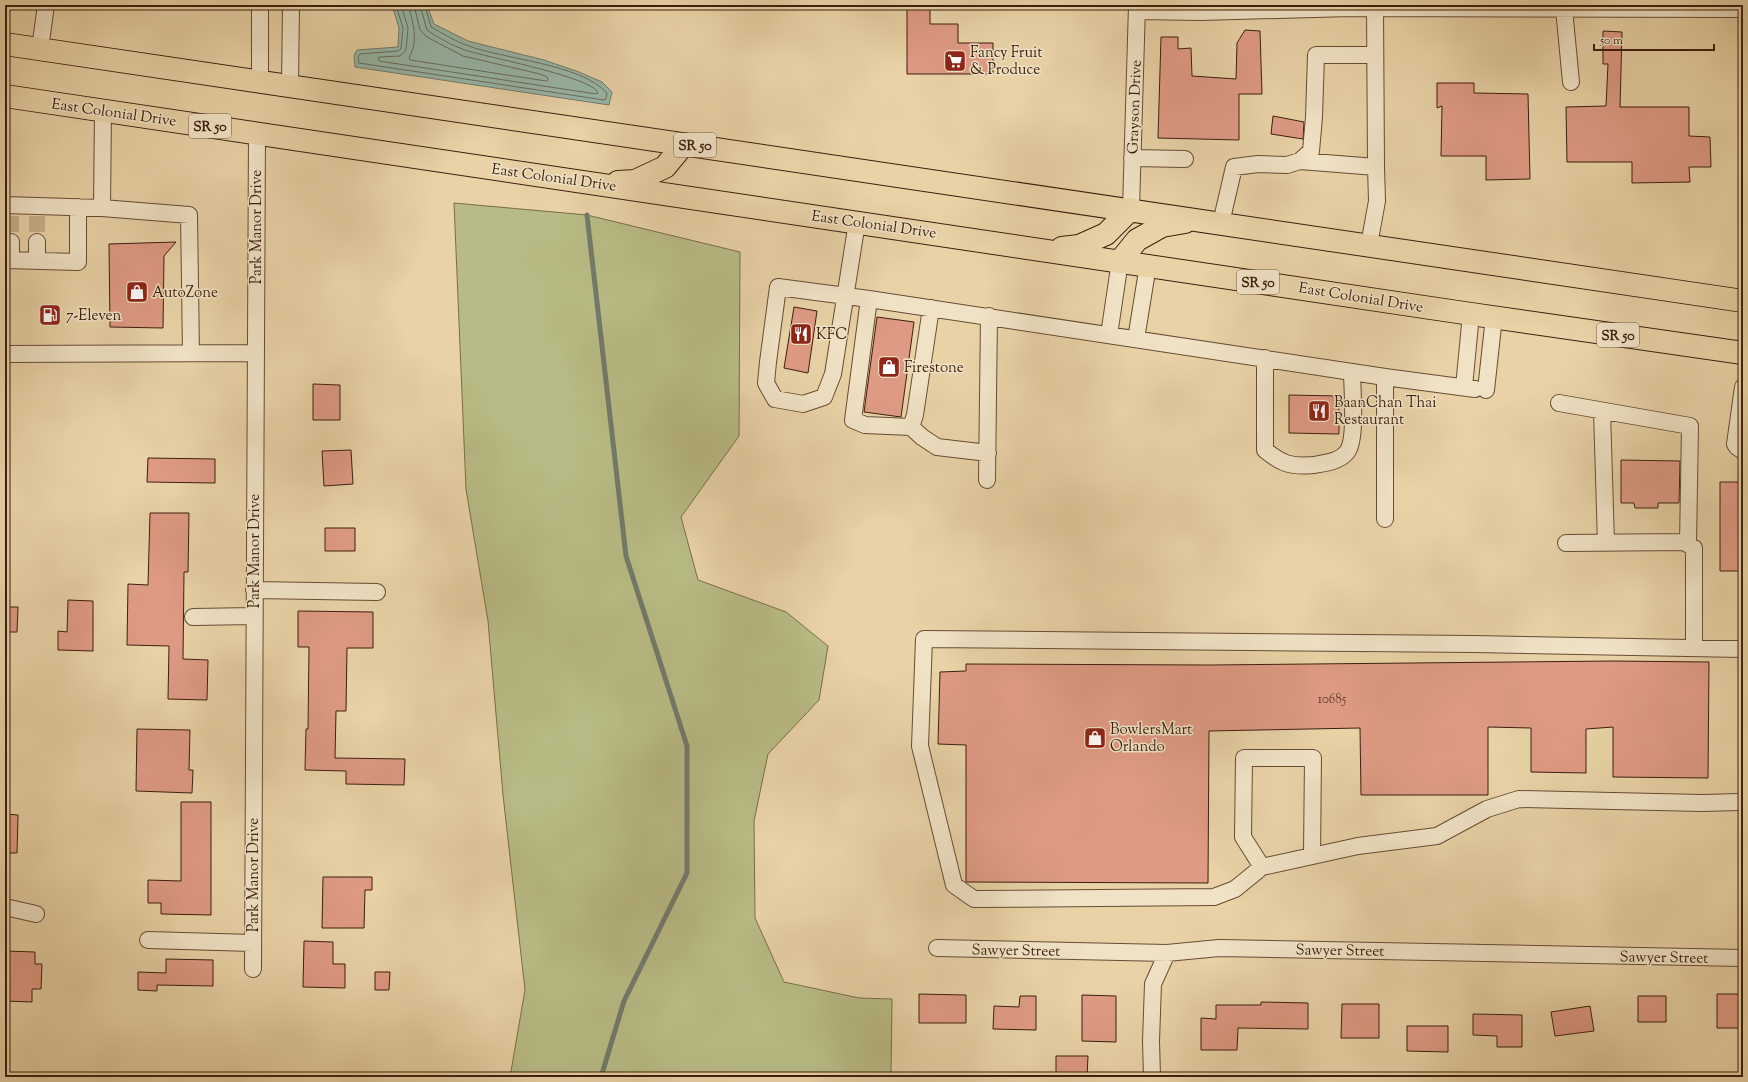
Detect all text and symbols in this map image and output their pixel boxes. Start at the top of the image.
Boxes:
scale bar [1594,26,1714,52]
text: 50 m [1599,32,1623,50]
place label: Fancy Fruit & Produce [970,43,1042,81]
supermarket icon: Fancy Fruit & Produce [942,48,968,74]
street label: Grayson Drive [1123,60,1148,155]
street label: East Colonial Drive [50,94,178,133]
road number: SR 50 [189,114,231,138]
road number: SR 50 [674,133,716,157]
street label: East Colonial Drive [490,159,618,198]
street label: Park Manor Drive [247,170,268,284]
street label: East Colonial Drive [810,206,938,245]
road number: SR 50 [1237,270,1279,294]
street label: East Colonial Drive [1297,278,1425,319]
shop icon: AutoZone [124,279,150,305]
place label: AutoZone [152,283,218,304]
fuel station icon: 7-Eleven [37,302,63,328]
place label: 7-Eleven [66,306,122,327]
restaurant icon: KFC [788,321,814,347]
road number: SR 50 [1597,323,1639,347]
place label: KFC [816,325,847,346]
shop icon: Firestone [876,354,902,380]
place label: Firestone [904,358,964,379]
place label: BaanChan Thai Restaurant [1334,393,1436,431]
restaurant icon: BaanChan Thai Restaurant [1306,398,1332,424]
street label: Park Manor Drive [245,494,266,608]
house number: 10685 [1318,691,1347,709]
place label: BowlersMart Orlando [1110,720,1192,758]
shop icon: BowlersMart Orlando [1082,725,1108,751]
street label: Park Manor Drive [244,818,265,932]
street label: Sawyer Street [972,940,1060,963]
street label: Sawyer Street [1296,940,1384,963]
street label: Sawyer Street [1620,947,1708,970]

